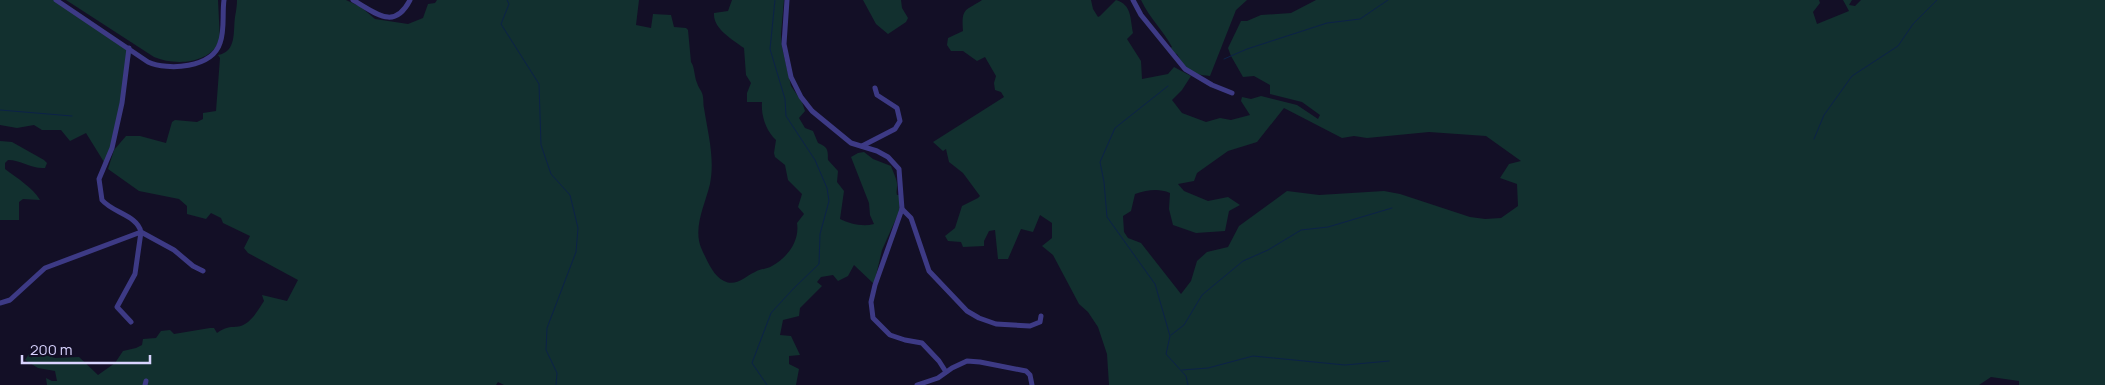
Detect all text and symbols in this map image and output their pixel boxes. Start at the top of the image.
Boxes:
scale bar [22,332,150,364]
text: 200 m [30,339,73,360]

